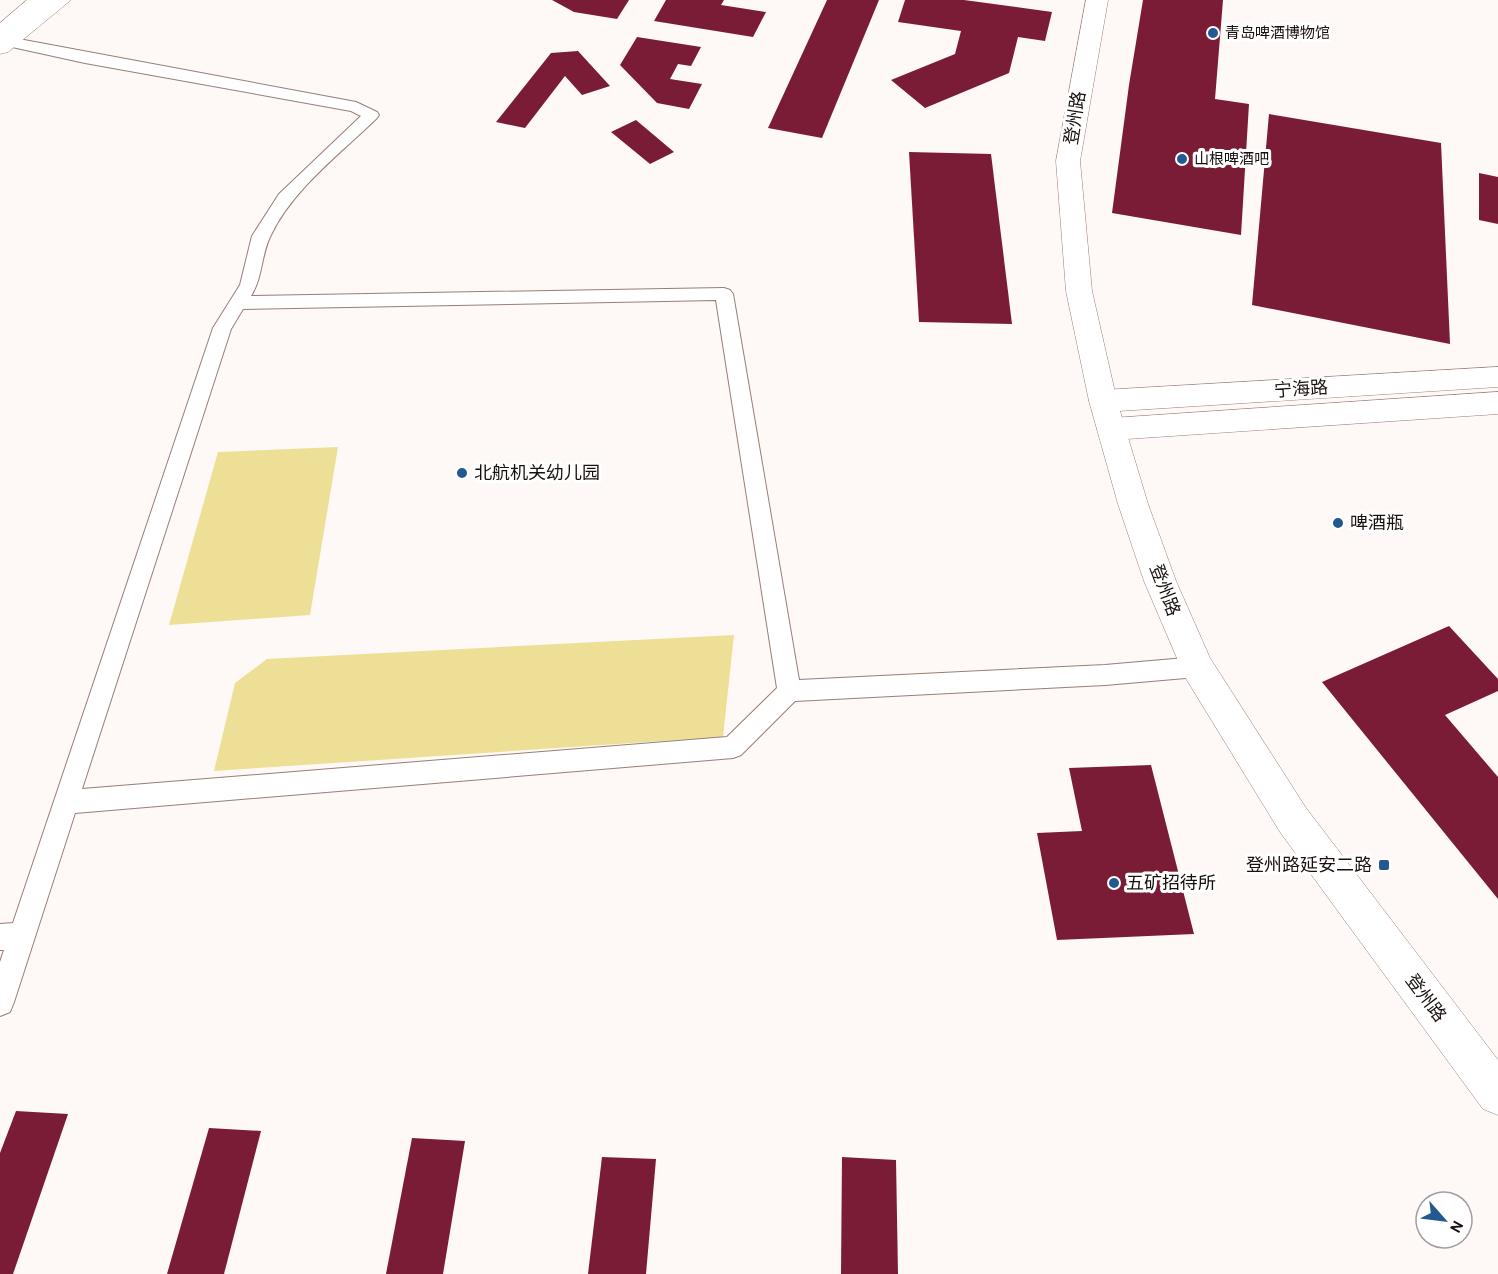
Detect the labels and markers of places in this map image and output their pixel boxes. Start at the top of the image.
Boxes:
place label: 青岛啤酒博物馆 [1225,24,1330,42]
marker: 青岛啤酒博物馆 [1206,26,1220,40]
place label: 山根啤酒吧 [1194,150,1269,168]
marker: 山根啤酒吧 [1175,152,1189,166]
place label: 北航机关幼儿园 [474,462,600,484]
marker: 北航机关幼儿园 [455,466,469,480]
place label: 啤酒瓶 [1350,512,1404,534]
marker: 啤酒瓶 [1331,516,1345,530]
place label: 登州路延安二路 [1246,854,1372,876]
marker: 登州路延安二路 [1377,858,1391,872]
place label: 五矿招待所 [1126,872,1216,894]
marker: 五矿招待所 [1107,876,1121,890]

